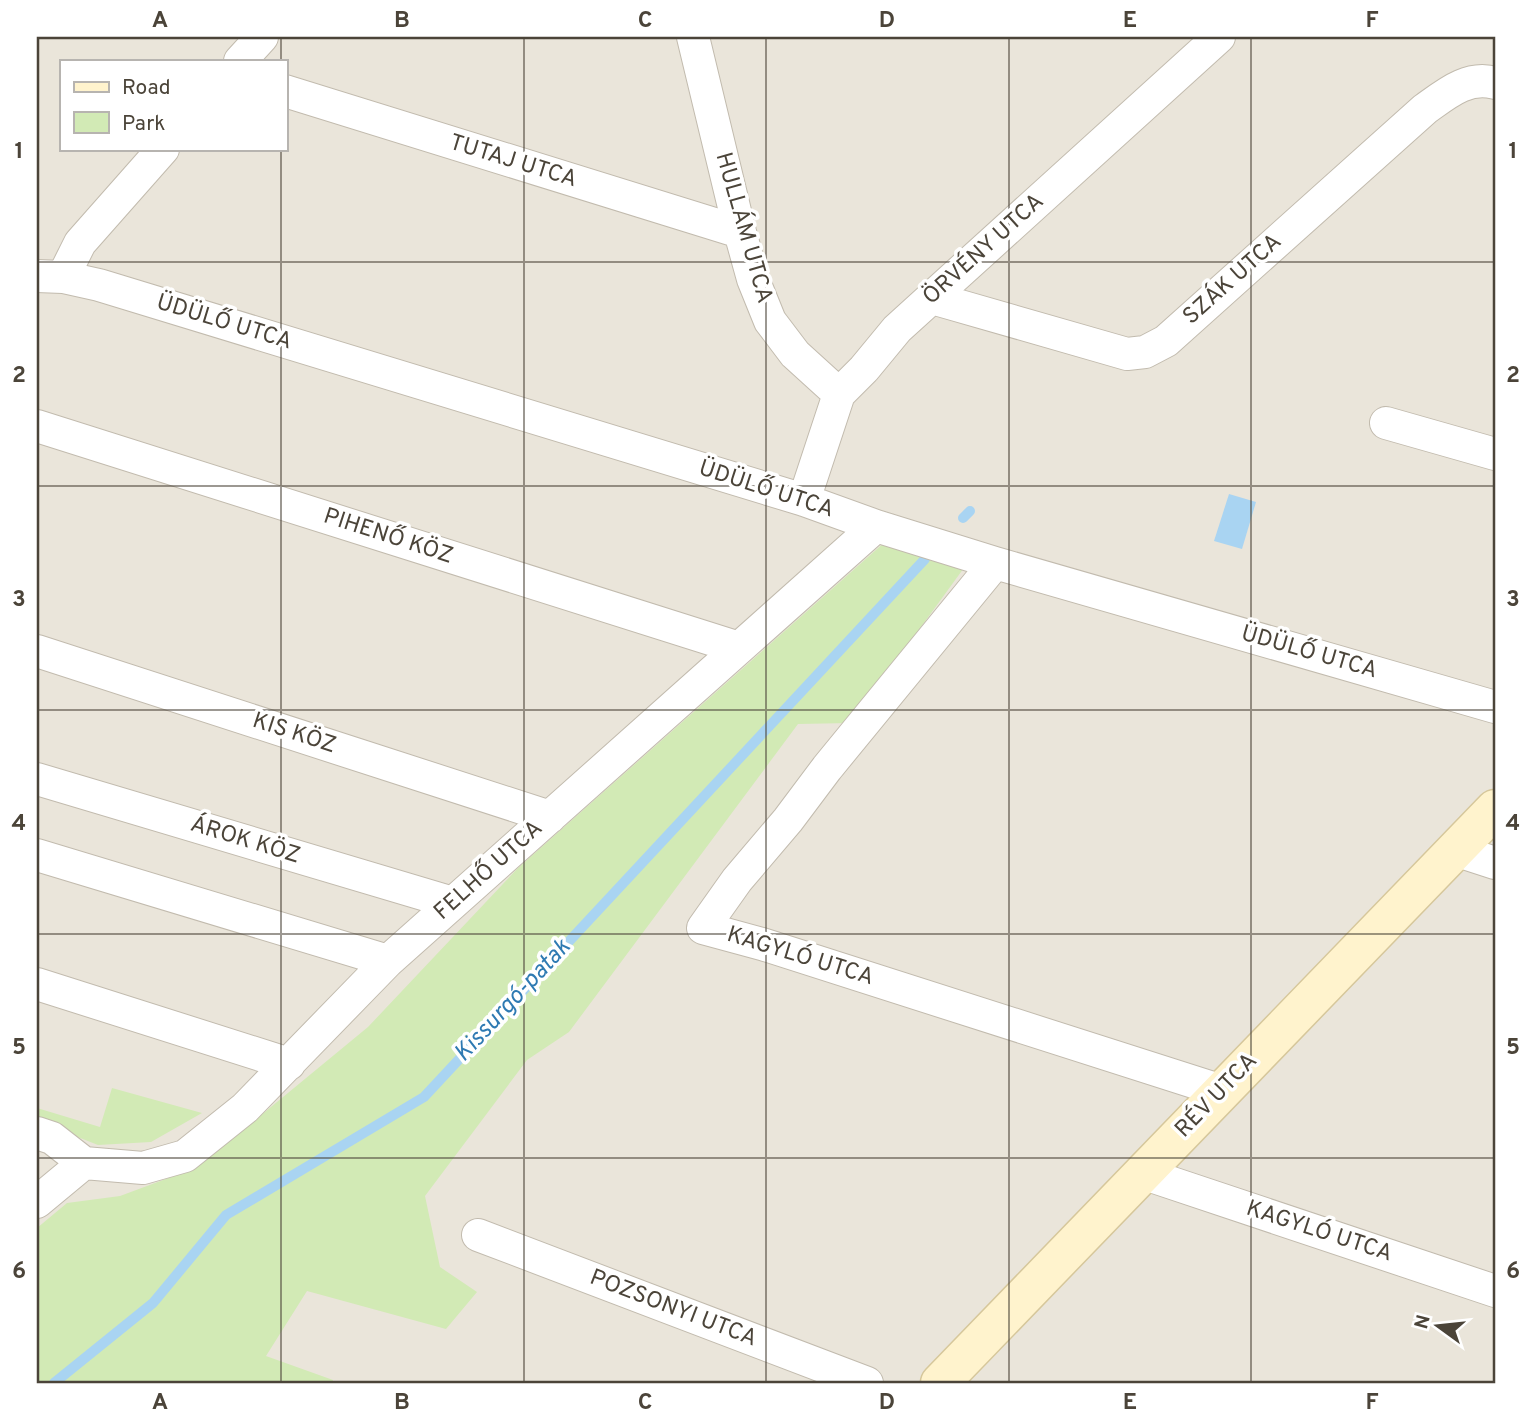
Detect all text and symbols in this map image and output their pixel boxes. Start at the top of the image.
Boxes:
text: A [152,7,168,36]
text: B [394,7,410,36]
text: C [638,7,652,36]
text: D [879,7,895,36]
text: E [1123,7,1137,36]
text: F [1365,7,1379,36]
legend [60,60,287,150]
text: Road [122,75,171,102]
text: Park [122,111,165,138]
street label: TUTAJ UTCA [446,129,580,195]
text: 1 [14,138,24,167]
text: 1 [1508,138,1518,167]
street label: HULLÁM UTCA [708,149,779,307]
street label: ÖRVÉNY UTCA [917,187,1051,312]
street label: SZÁK UTCA [1177,227,1288,332]
street label: ÜDÜLŐ UTCA [153,287,296,357]
text: 2 [12,362,26,391]
text: 2 [1506,362,1520,391]
street label: ÜDÜLŐ UTCA [695,453,838,525]
street label: PIHENŐ KÖZ [320,501,457,572]
text: 3 [12,586,26,615]
text: 3 [1506,586,1520,615]
street label: ÜDÜLŐ UTCA [1237,618,1381,686]
street label: KIS KÖZ [248,706,340,761]
text: 4 [12,810,26,839]
street label: ÁROK KÖZ [187,810,304,871]
text: 4 [1506,810,1520,839]
street label: FELHŐ UTCA [427,813,549,927]
street label: KAGYLÓ UTCA [723,919,878,993]
water label: Kissurgó-patak [448,933,578,1069]
text: 5 [12,1034,26,1063]
text: 5 [1506,1034,1520,1063]
street label: RÉV UTCA [1169,1047,1264,1144]
street label: KAGYLÓ UTCA [1242,1193,1396,1269]
text: 6 [12,1258,26,1287]
text: 6 [1506,1258,1520,1287]
street label: POZSONYI UTCA [585,1264,761,1354]
north arrow [1402,1290,1472,1360]
text: N [1410,1312,1437,1332]
text: A [152,1389,168,1418]
text: B [394,1389,410,1418]
text: C [638,1389,652,1418]
text: D [879,1389,895,1418]
text: E [1123,1389,1137,1418]
text: F [1365,1389,1379,1418]

